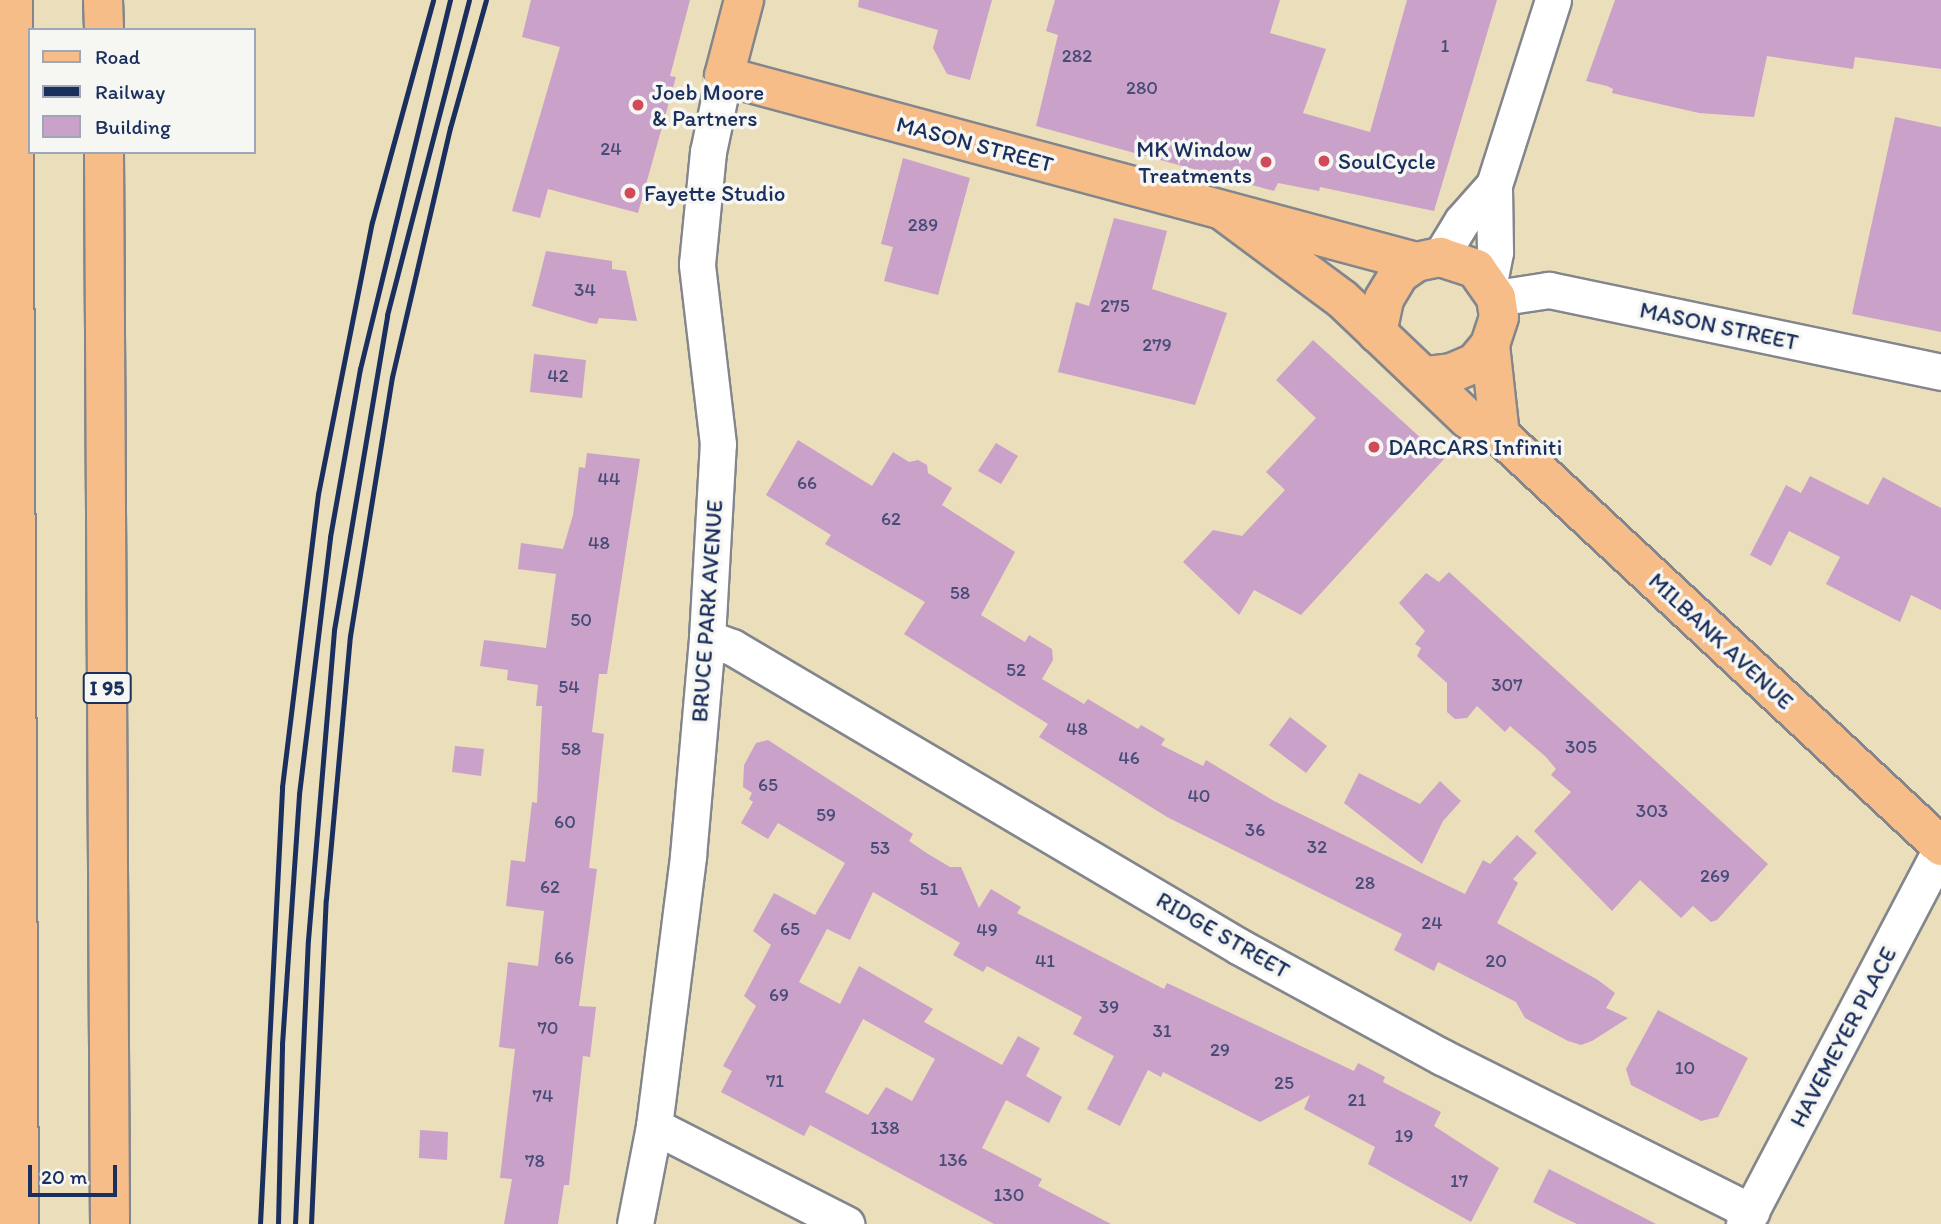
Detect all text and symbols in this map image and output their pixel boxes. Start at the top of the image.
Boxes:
legend [28,28,256,154]
house number: 1 [1441,35,1449,57]
text: Road [95,44,140,69]
house number: 282 [1062,45,1092,67]
house number: 280 [1126,77,1158,99]
place label: Joeb Moore & Partners [652,78,764,132]
text: Railway [95,79,165,104]
marker: Joeb Moore & Partners [630,97,646,113]
street label: MASON STREET [893,110,1057,178]
text: Building [95,114,171,139]
place label: MK Window Treatments [1136,135,1252,189]
house number: 24 [600,138,622,160]
place label: SoulCycle [1338,147,1436,175]
marker: SoulCycle [1316,153,1332,169]
marker: MK Window Treatments [1258,154,1274,170]
place label: Fayette Studio [644,179,785,207]
marker: Fayette Studio [622,185,638,201]
house number: 289 [908,214,938,236]
house number: 34 [574,279,596,301]
house number: 275 [1100,295,1130,317]
street label: MASON STREET [1637,296,1801,356]
house number: 279 [1142,334,1172,356]
house number: 42 [547,365,569,387]
place label: DARCARS Infiniti [1388,433,1562,461]
marker: DARCARS Infiniti [1366,439,1382,455]
house number: 44 [598,468,620,490]
house number: 66 [797,472,817,494]
street label: BRUCE PARK AVENUE [685,499,729,723]
house number: 62 [881,508,901,530]
house number: 48 [588,532,610,554]
street label: MILBANK AVENUE [1643,567,1799,715]
house number: 58 [950,582,970,604]
house number: 50 [570,609,592,631]
house number: 52 [1006,659,1026,681]
road number: I 95 [82,670,132,706]
house number: 307 [1491,674,1523,696]
house number: 54 [558,676,580,698]
house number: 48 [1066,718,1088,740]
house number: 305 [1565,736,1597,758]
house number: 58 [561,738,581,760]
house number: 46 [1118,747,1140,769]
house number: 65 [758,774,778,796]
house number: 40 [1187,785,1211,807]
house number: 303 [1636,800,1668,822]
house number: 59 [816,804,836,826]
house number: 60 [554,811,576,833]
house number: 36 [1245,819,1265,841]
house number: 32 [1307,836,1327,858]
house number: 53 [870,837,890,859]
house number: 269 [1700,865,1730,887]
house number: 28 [1355,872,1375,894]
house number: 62 [540,876,560,898]
house number: 51 [920,878,938,900]
street label: RIDGE STREET [1151,886,1295,984]
house number: 24 [1421,912,1443,934]
house number: 65 [780,918,800,940]
house number: 49 [976,919,998,941]
street label: HAVEMEYER PLACE [1784,942,1902,1132]
house number: 66 [554,947,574,969]
house number: 41 [1035,950,1055,972]
house number: 20 [1485,950,1507,972]
house number: 69 [769,984,789,1006]
house number: 39 [1099,996,1119,1018]
house number: 70 [537,1017,559,1039]
house number: 31 [1152,1020,1172,1042]
house number: 29 [1210,1039,1230,1061]
house number: 10 [1675,1057,1695,1079]
house number: 71 [766,1070,784,1092]
house number: 25 [1274,1072,1294,1094]
house number: 74 [533,1085,553,1107]
house number: 21 [1348,1089,1366,1111]
house number: 138 [870,1117,900,1139]
house number: 19 [1395,1125,1413,1147]
house number: 136 [938,1149,968,1171]
scale bar [32,1150,121,1194]
house number: 78 [525,1150,545,1172]
text: 20 m [41,1164,87,1189]
house number: 17 [1450,1170,1468,1192]
house number: 130 [994,1184,1024,1206]

